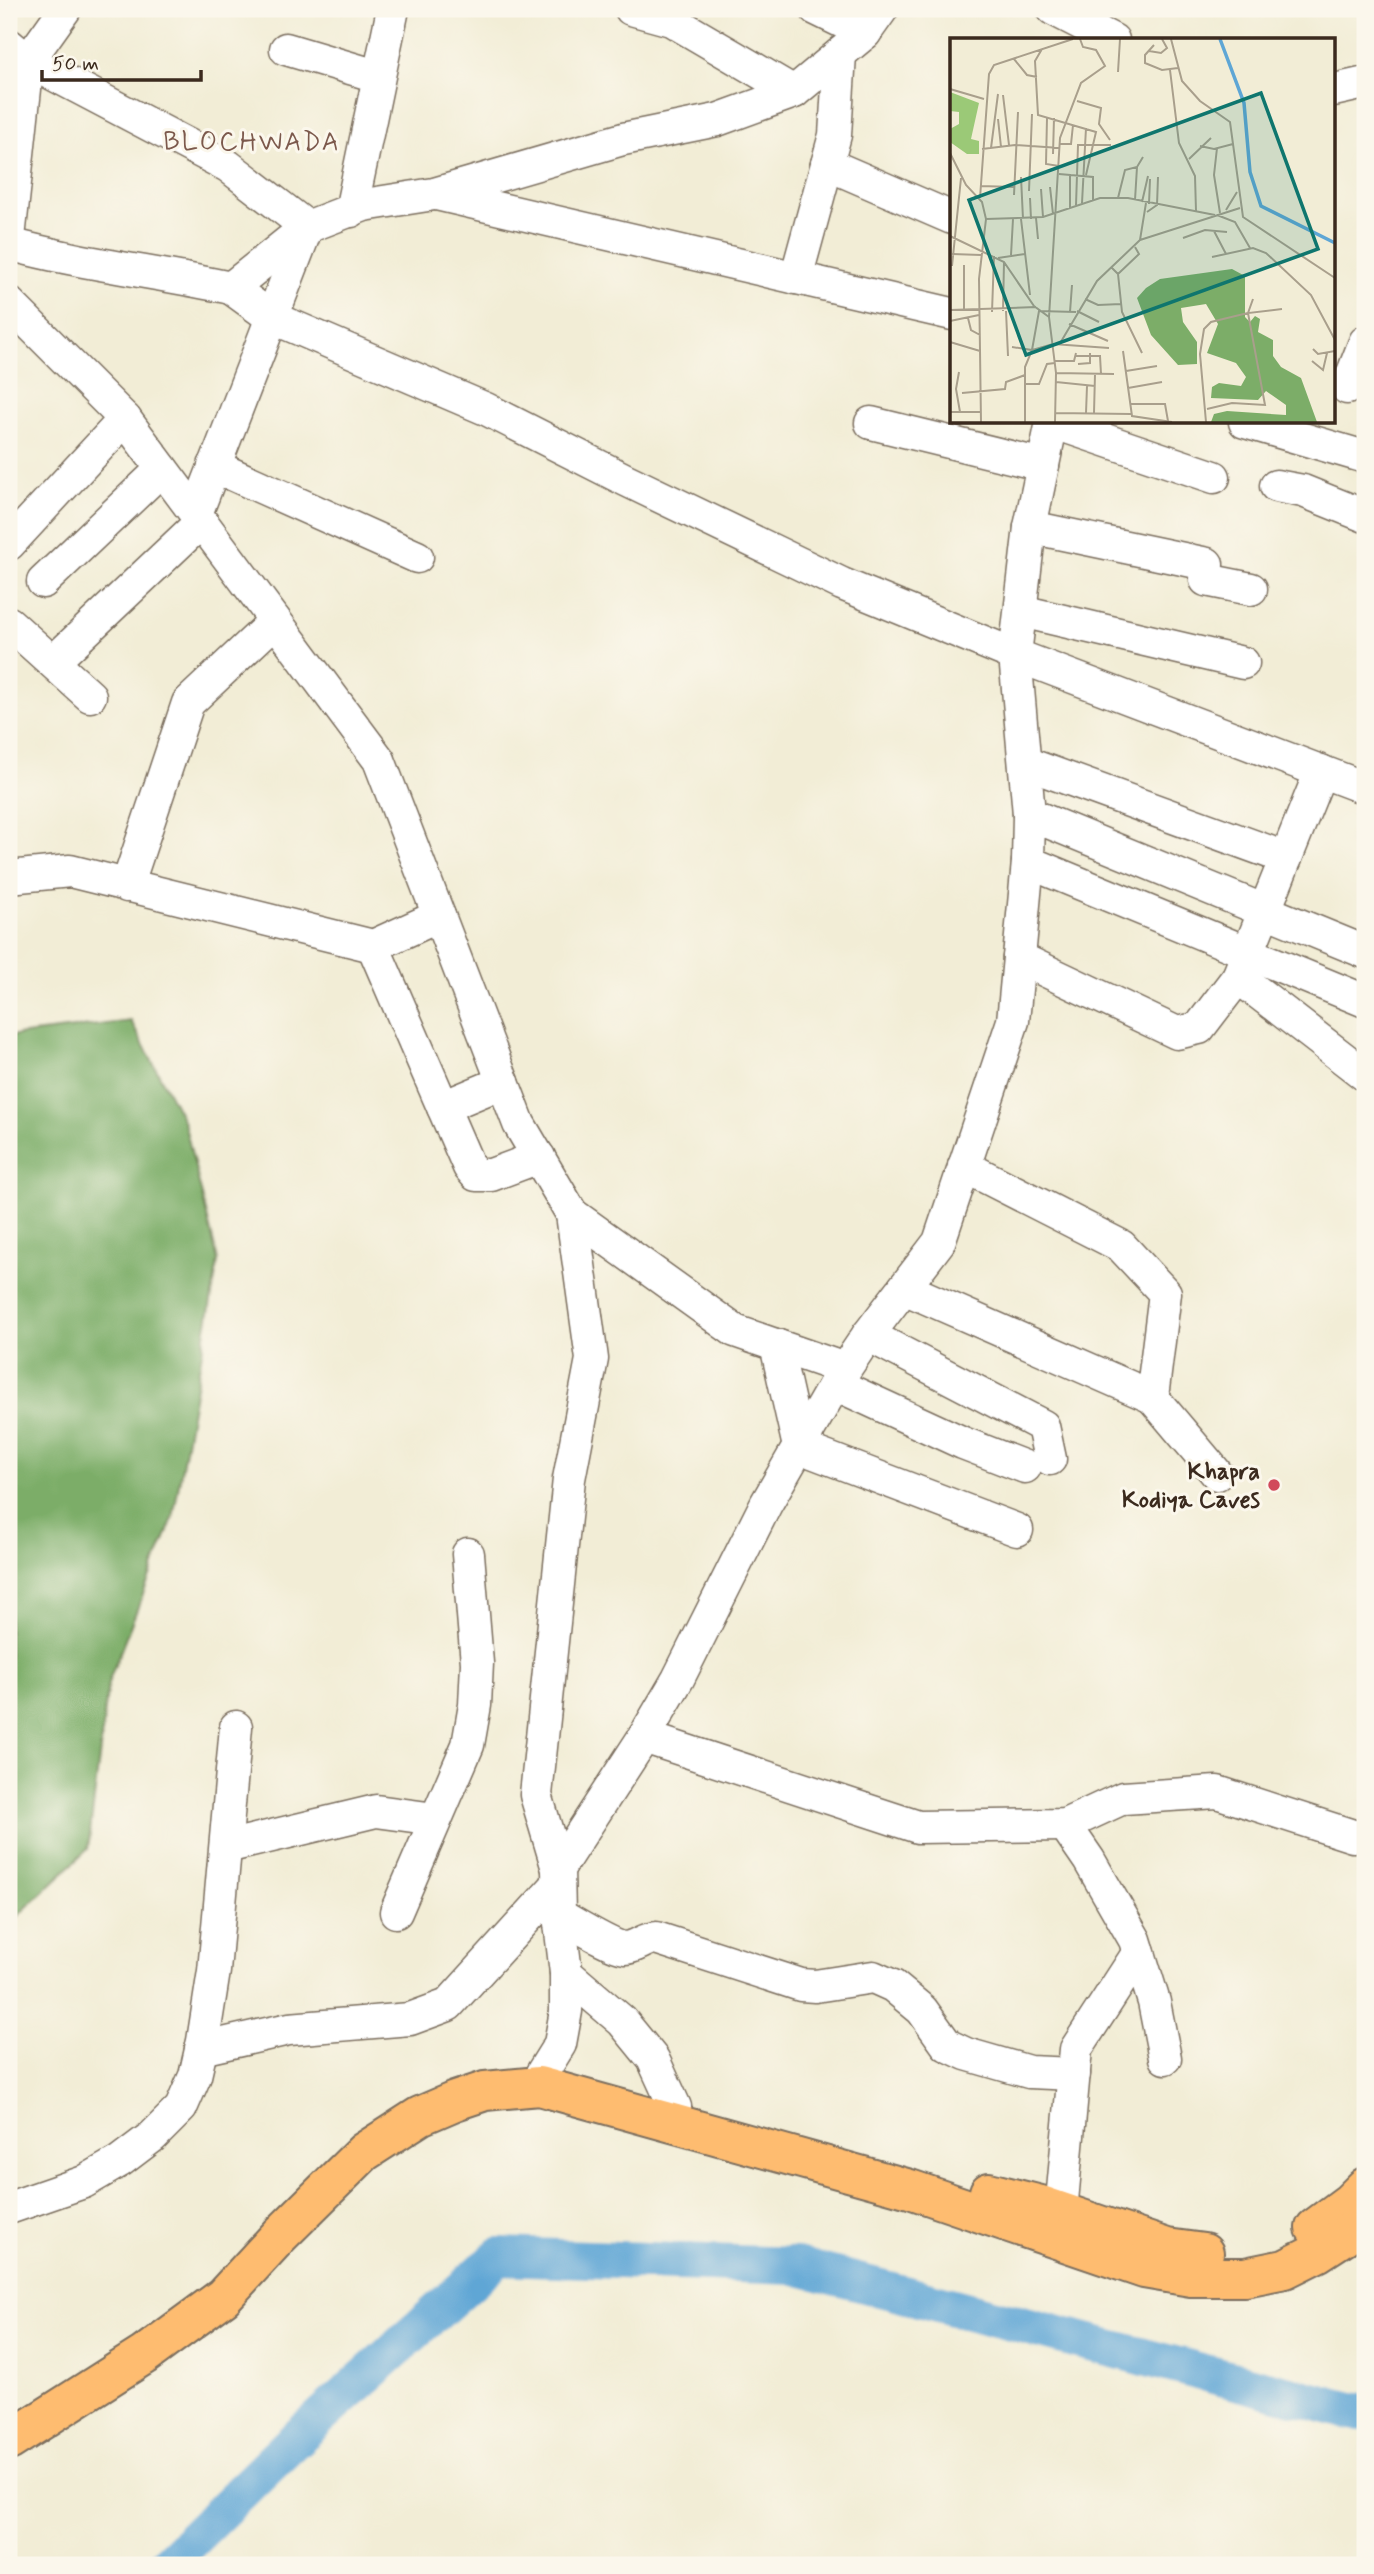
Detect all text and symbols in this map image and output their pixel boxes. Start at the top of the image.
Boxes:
scale bar [42,38,201,82]
inset map [950,38,1336,424]
text: 50 m [52,50,99,78]
district label: BLOCHWADA [163,126,341,160]
place label: Khapra Kodiya Caves [1122,1457,1261,1516]
marker: Khapra Kodiya Caves [1266,1477,1282,1493]

